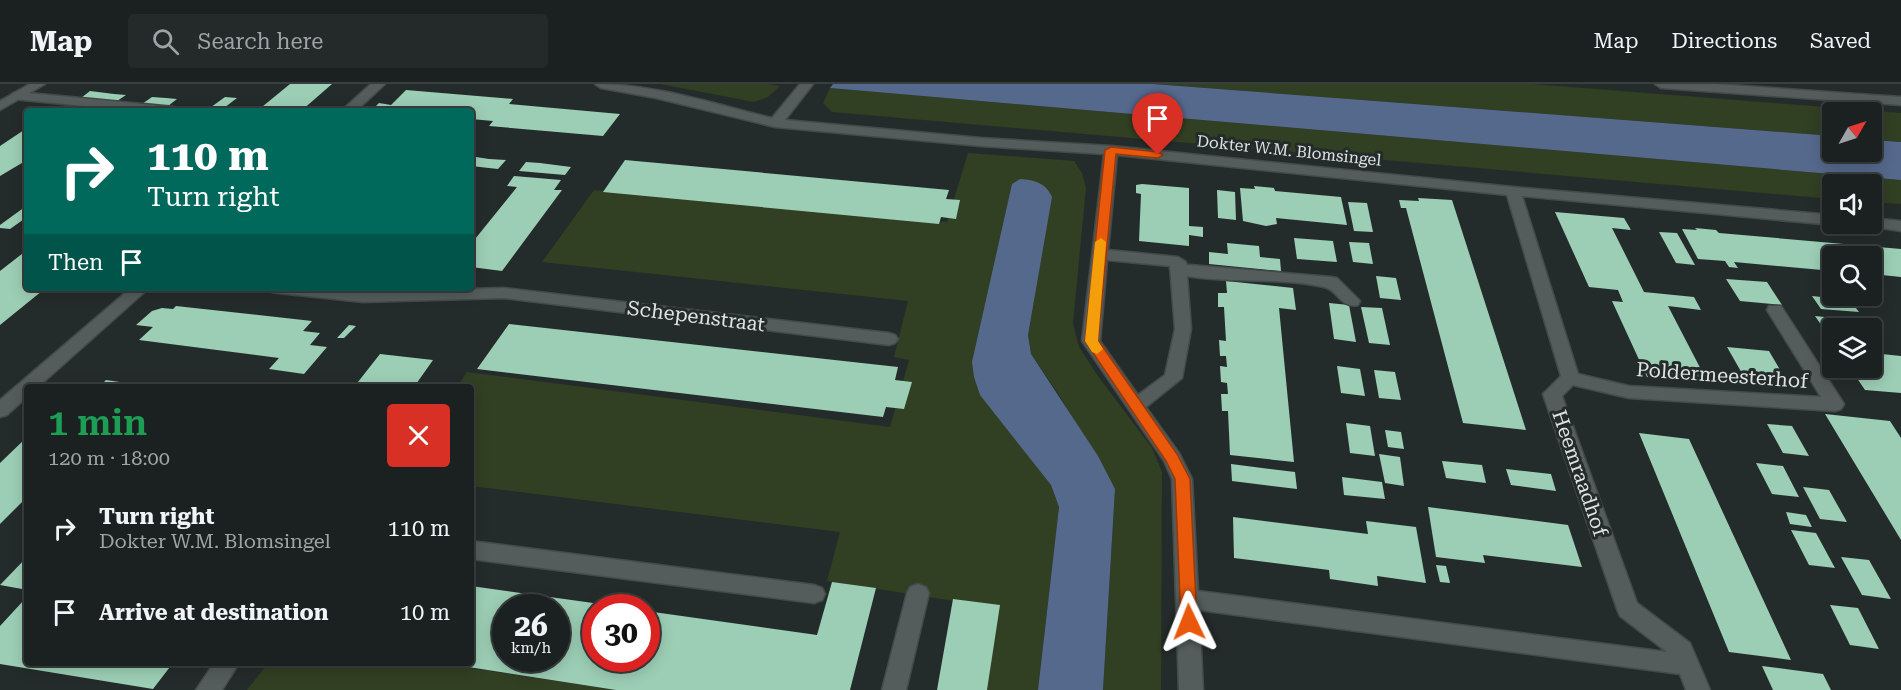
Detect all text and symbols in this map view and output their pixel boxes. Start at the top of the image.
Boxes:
search box [128,14,548,68]
text: Map [30,25,92,58]
icon: search [149,25,182,58]
text: Search here [197,29,323,54]
text: Map [1594,29,1638,53]
text: Directions [1671,29,1777,53]
text: Saved [1810,29,1871,53]
pin [1132,93,1183,155]
icon: arrive [1141,102,1174,135]
north arrow [1822,102,1882,162]
map controls [1822,102,1882,378]
text: 110 m [147,131,269,180]
street label: Dokter W.M. Blomsingel [1196,131,1382,170]
icon: right [48,132,126,210]
button: sound [1822,174,1882,234]
text: Turn right [147,181,280,213]
icon: arrive [115,246,148,279]
button: search [1822,246,1882,306]
text: Then [48,250,103,275]
street label: Schepenstraat [626,296,767,336]
button: layers [1822,318,1882,378]
street label: Poldermeesterhof [1635,357,1810,393]
text: 1 min [48,402,147,444]
button: close [387,404,450,467]
street label: Heemraadhof [1547,407,1613,540]
text: 120 m · 18:00 [48,446,170,470]
text: Turn right [99,504,214,529]
icon: right [48,512,81,545]
text: 110 m [387,516,450,541]
text: Dokter W.M. Blomsingel [99,529,331,553]
position arrow [1157,590,1221,654]
speed limit sign: 30 [582,594,660,672]
icon: arrive [48,596,81,629]
text: Arrive at destination [99,600,328,625]
text: 10 m [400,600,450,625]
text: 26 [514,608,548,643]
text: km/h [511,639,551,657]

